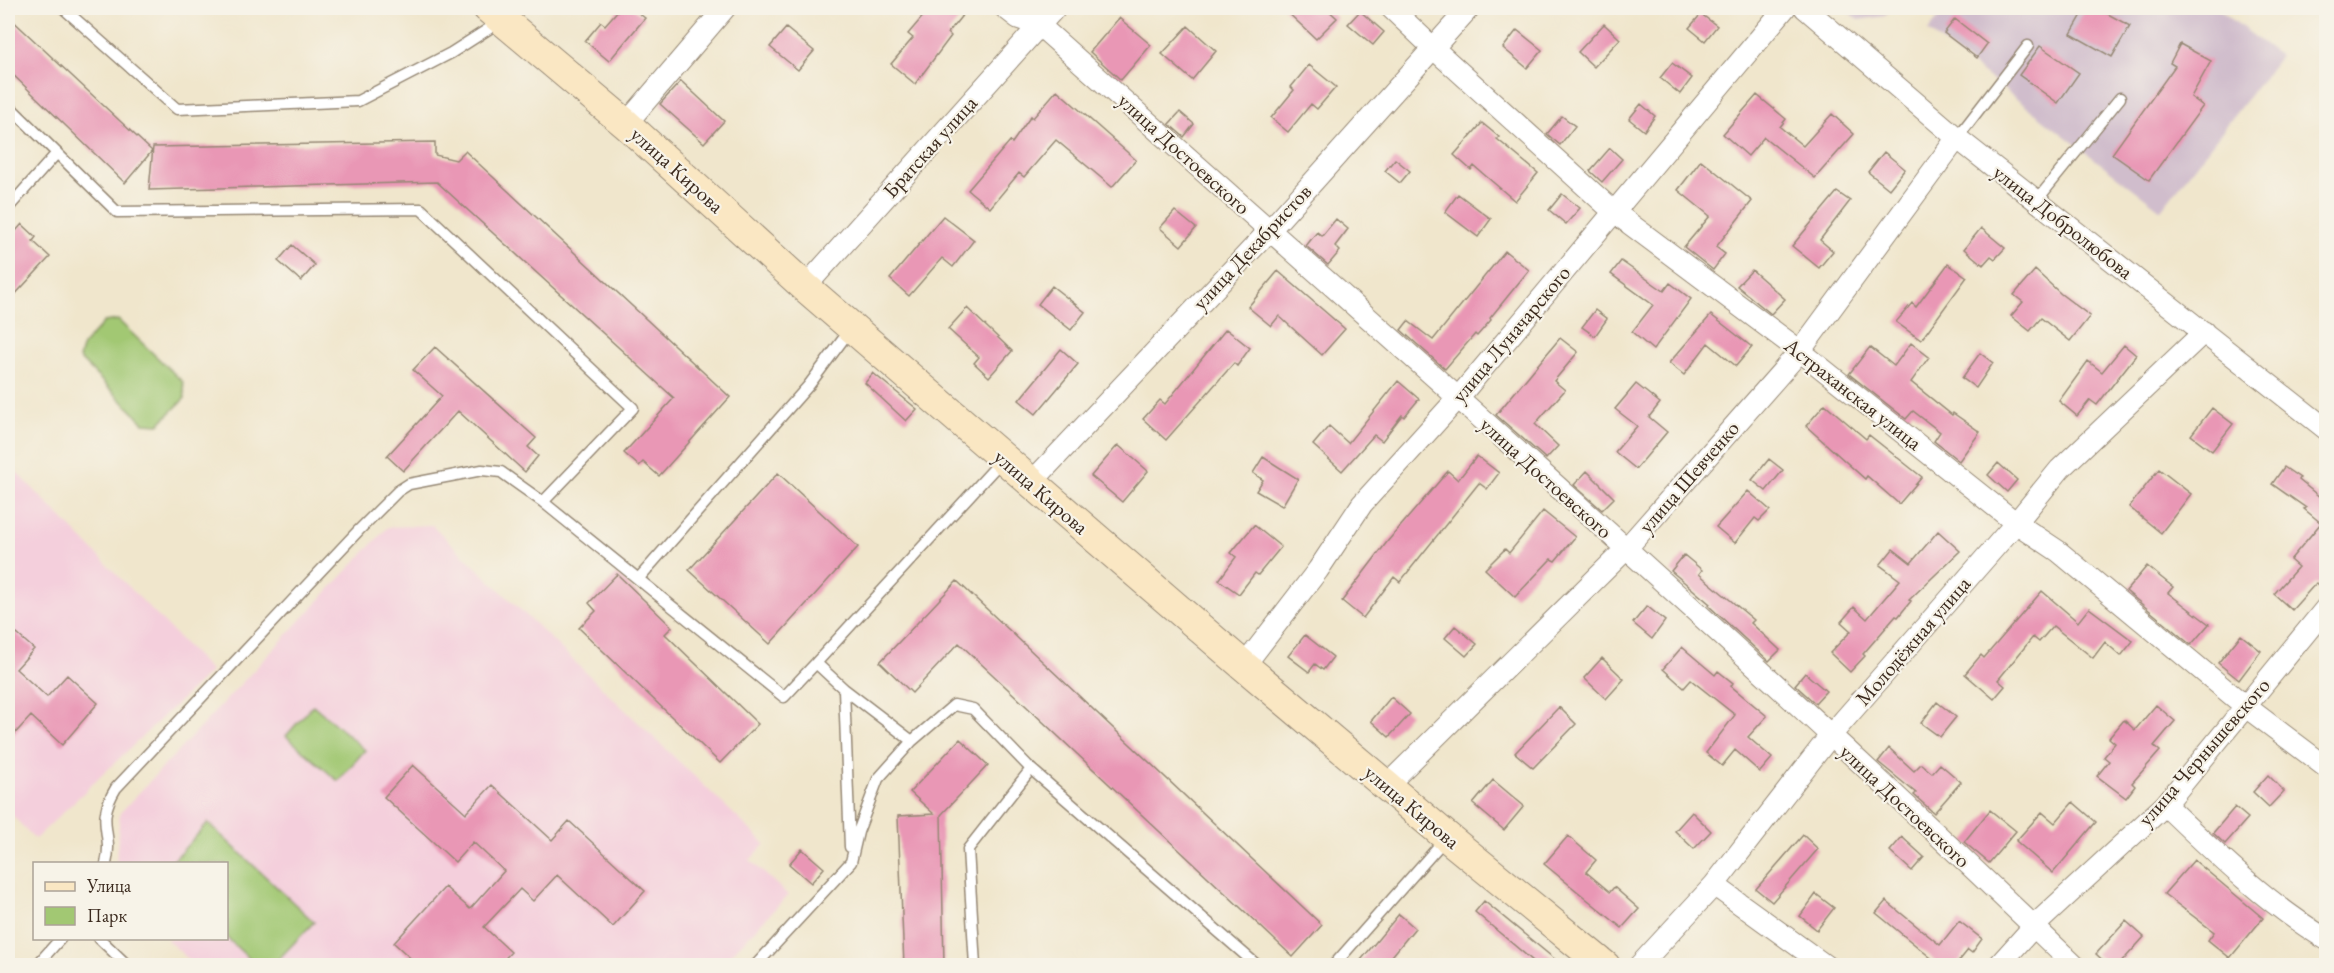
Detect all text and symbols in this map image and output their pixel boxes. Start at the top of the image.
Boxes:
street label: улица Достоевского [1112,87,1256,220]
street label: Братская улица [877,89,983,204]
street label: улица Кирова [625,121,730,219]
street label: улица Добролюбова [1988,158,2139,285]
street label: улица Декабристов [1186,178,1317,315]
street label: улица Луначарского [1445,259,1576,408]
street label: Астраханская улица [1778,331,1928,456]
street label: улица Достоевского [1474,411,1618,544]
street label: улица Шевченко [1632,415,1745,539]
street label: улица Кирова [988,443,1095,541]
street label: Молодёжная улица [1849,570,1977,711]
street label: улица Чернышевского [2132,672,2275,831]
street label: улица Достоевского [1834,738,1976,873]
street label: улица Кирова [1359,759,1466,855]
legend [33,862,228,940]
text: Улица [86,874,132,897]
text: Парк [87,904,127,927]

